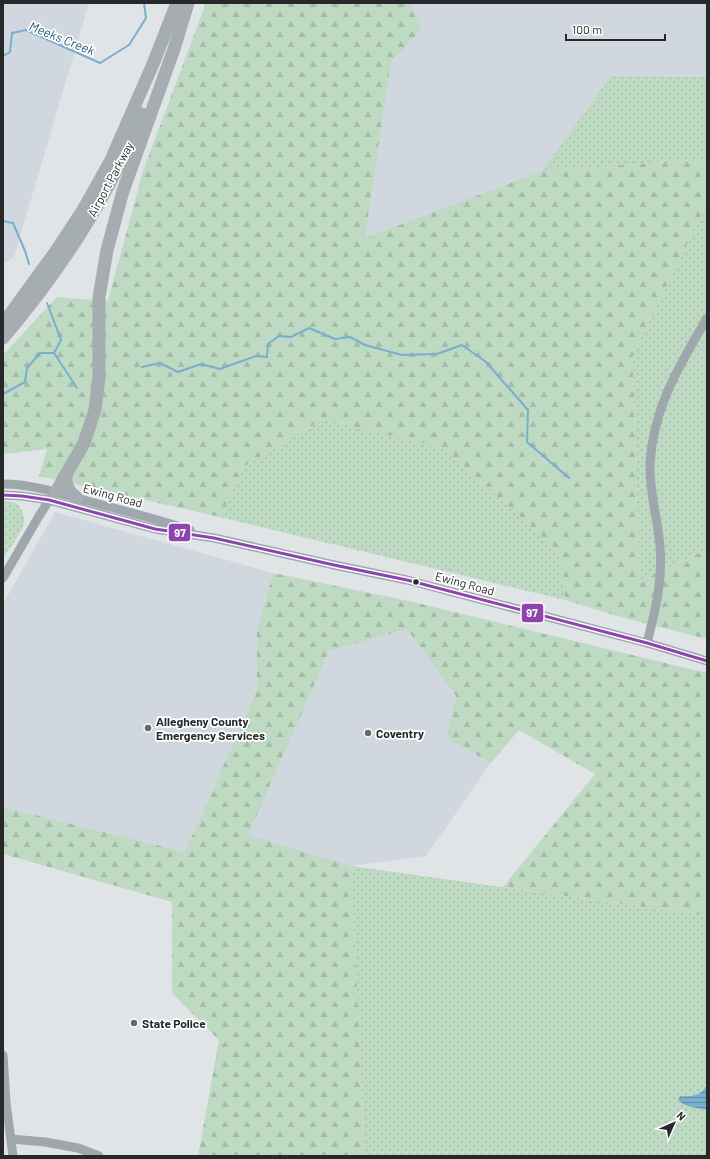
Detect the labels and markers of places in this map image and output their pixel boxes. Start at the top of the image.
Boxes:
unlabelled marker [411,577,421,587]
place label: Allegheny County Emergency Services [156,714,265,742]
marker: Allegheny County Emergency Services [143,723,153,733]
place label: Coventry [376,726,424,740]
marker: Coventry [363,728,373,738]
place label: State Police [142,1016,206,1030]
marker: State Police [129,1018,139,1028]

